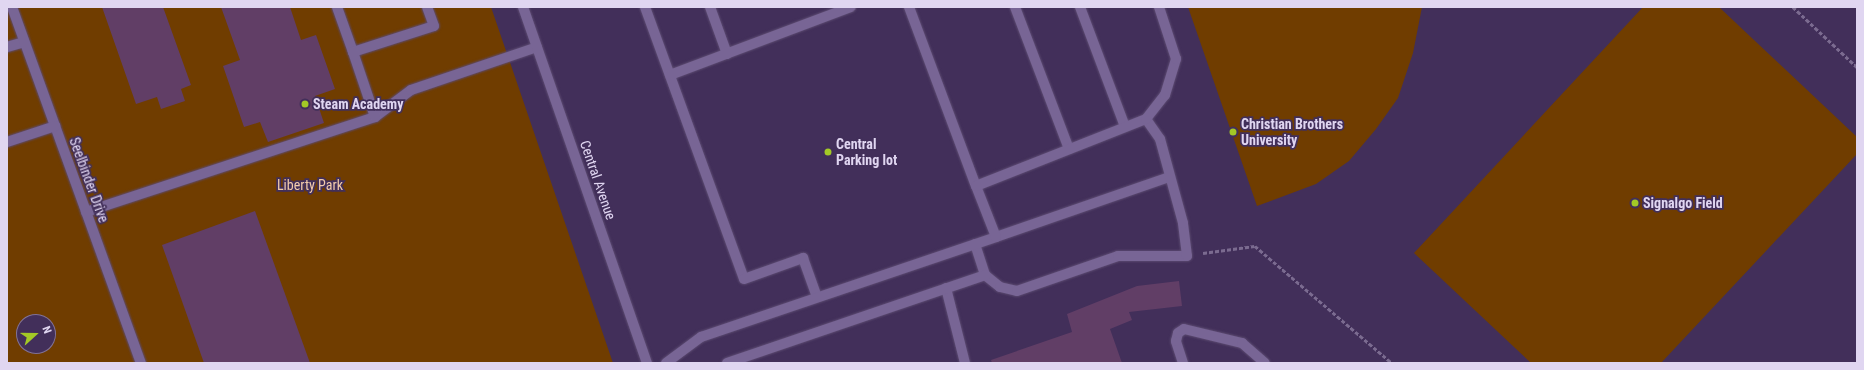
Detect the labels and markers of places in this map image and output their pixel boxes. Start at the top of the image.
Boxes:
place label: Steam Academy [313,96,403,112]
marker: Steam Academy [300,99,310,109]
place label: Christian Brothers University [1241,116,1343,148]
marker: Christian Brothers University [1228,127,1238,137]
place label: Central Parking lot [836,136,897,168]
marker: Central Parking lot [823,147,833,157]
place label: Signalgo Field [1643,195,1723,211]
marker: Signalgo Field [1630,198,1640,208]

